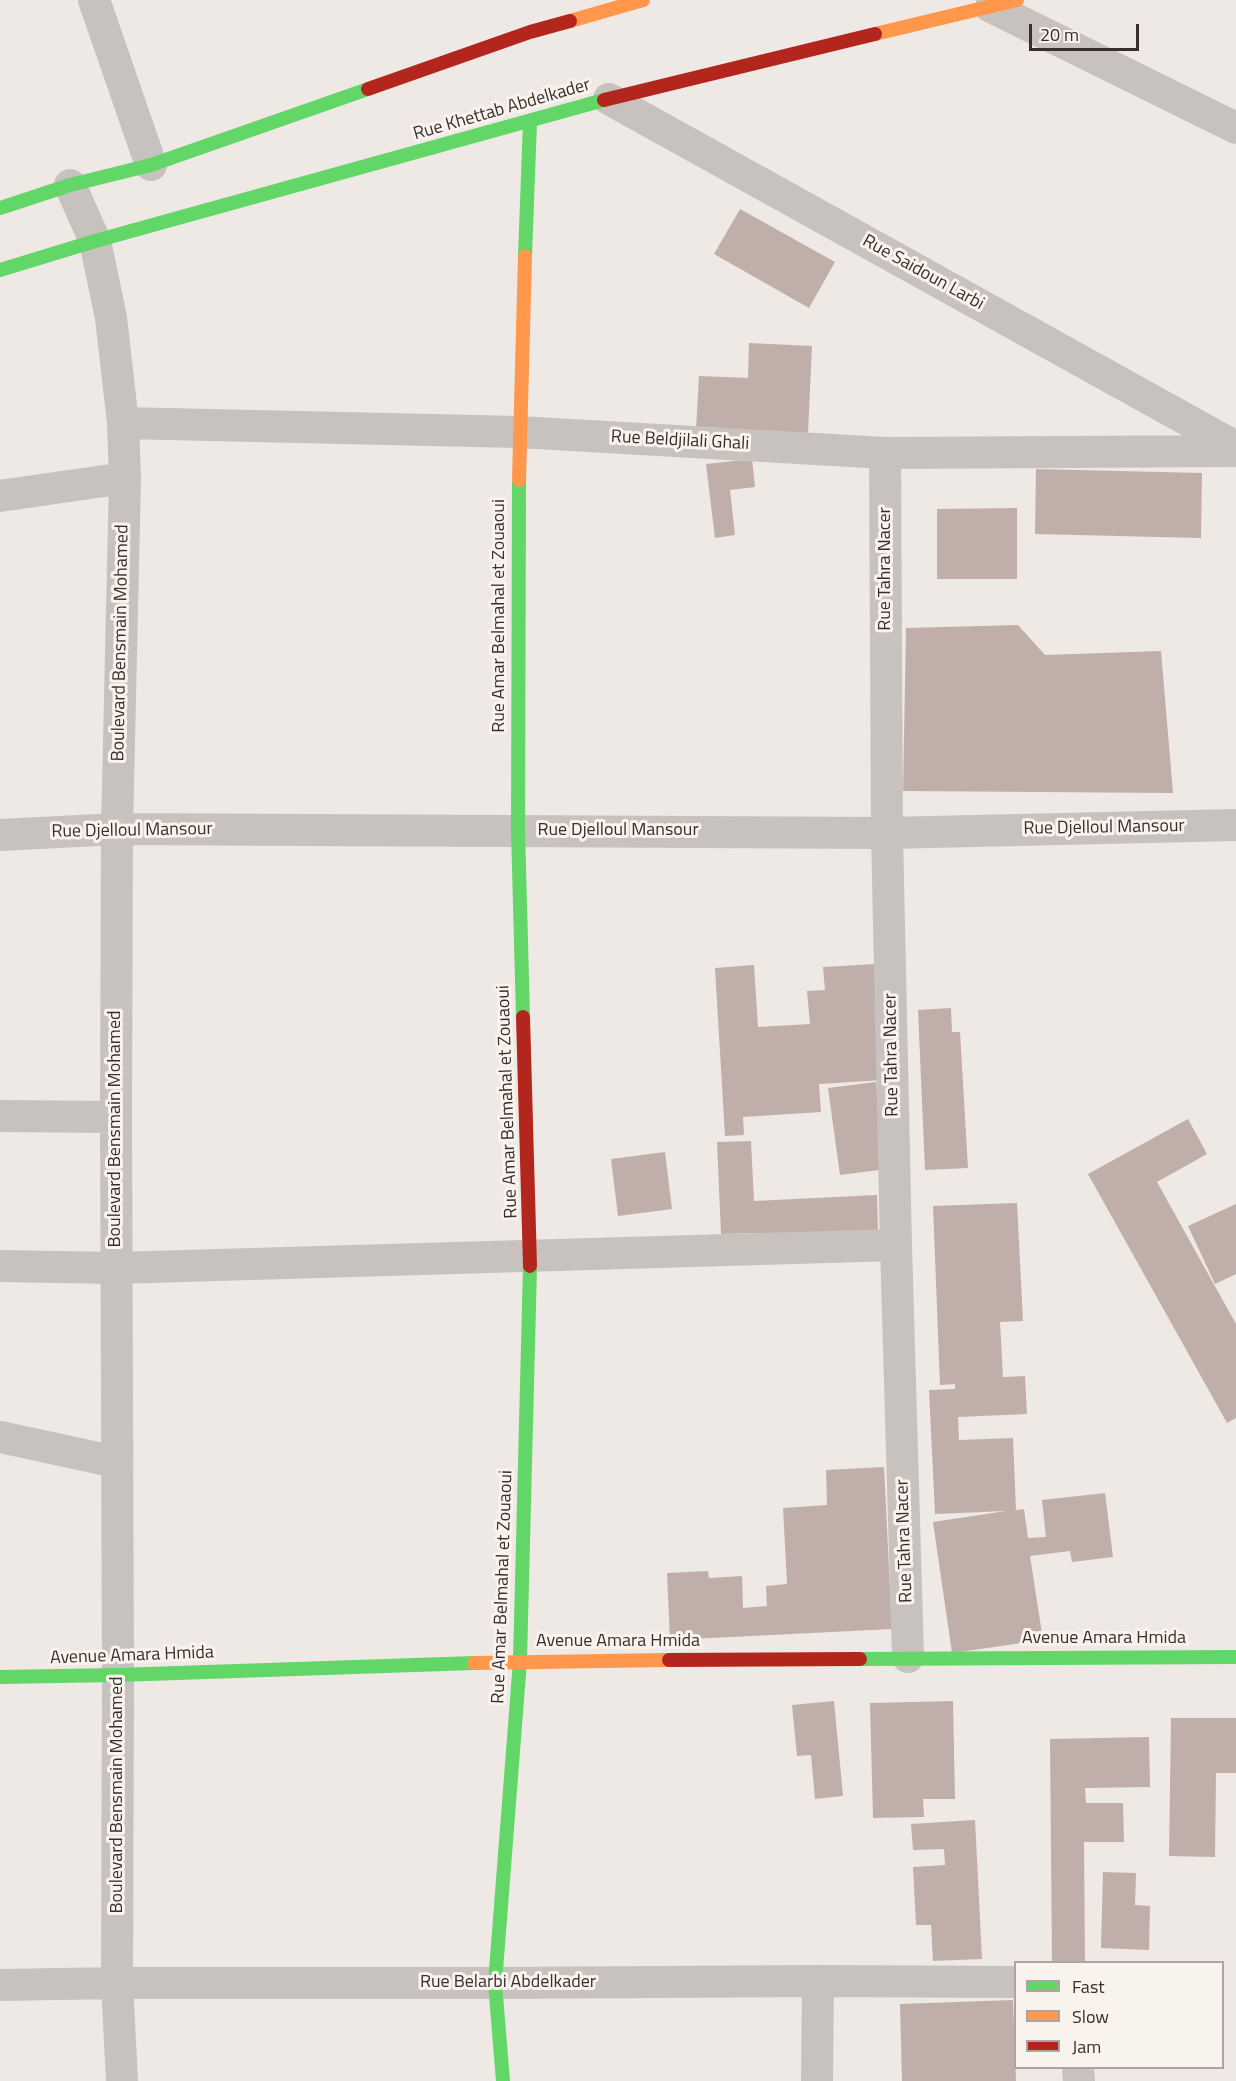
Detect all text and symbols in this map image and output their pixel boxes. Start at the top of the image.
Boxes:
scale bar [1032,12,1142,50]
text: 20 m [1040,21,1079,48]
street label: Rue Khettab Abdelkader [411,74,593,146]
street label: Rue Saidoun Larbi [858,231,988,315]
street label: Rue Beldjilali Ghali [610,427,750,455]
street label: Rue Amar Belmahal et Zouaoui [489,499,511,733]
street label: Rue Tahra Nacer [875,507,897,631]
street label: Boulevard Bensmain Mohamed [108,524,134,762]
street label: Rue Djelloul Mansour [1023,816,1185,840]
street label: Rue Djelloul Mansour [51,819,213,843]
street label: Rue Djelloul Mansour [537,820,699,842]
street label: Rue Amar Belmahal et Zouaoui [493,985,523,1219]
street label: Rue Tahra Nacer [880,993,904,1117]
street label: Boulevard Bensmain Mohamed [105,1011,127,1247]
street label: Rue Amar Belmahal et Zouaoui [488,1470,518,1704]
street label: Rue Tahra Nacer [892,1479,918,1603]
street label: Avenue Amara Hmida [1022,1628,1186,1650]
street label: Avenue Amara Hmida [536,1631,700,1653]
street label: Avenue Amara Hmida [50,1642,214,1670]
street label: Boulevard Bensmain Mohamed [107,1677,129,1913]
legend [1014,1961,1224,2069]
street label: Rue Belarbi Abdelkader [420,1972,596,1994]
text: Fast [1072,1973,1105,2000]
text: Slow [1072,2003,1109,2030]
text: Jam [1072,2033,1101,2060]

